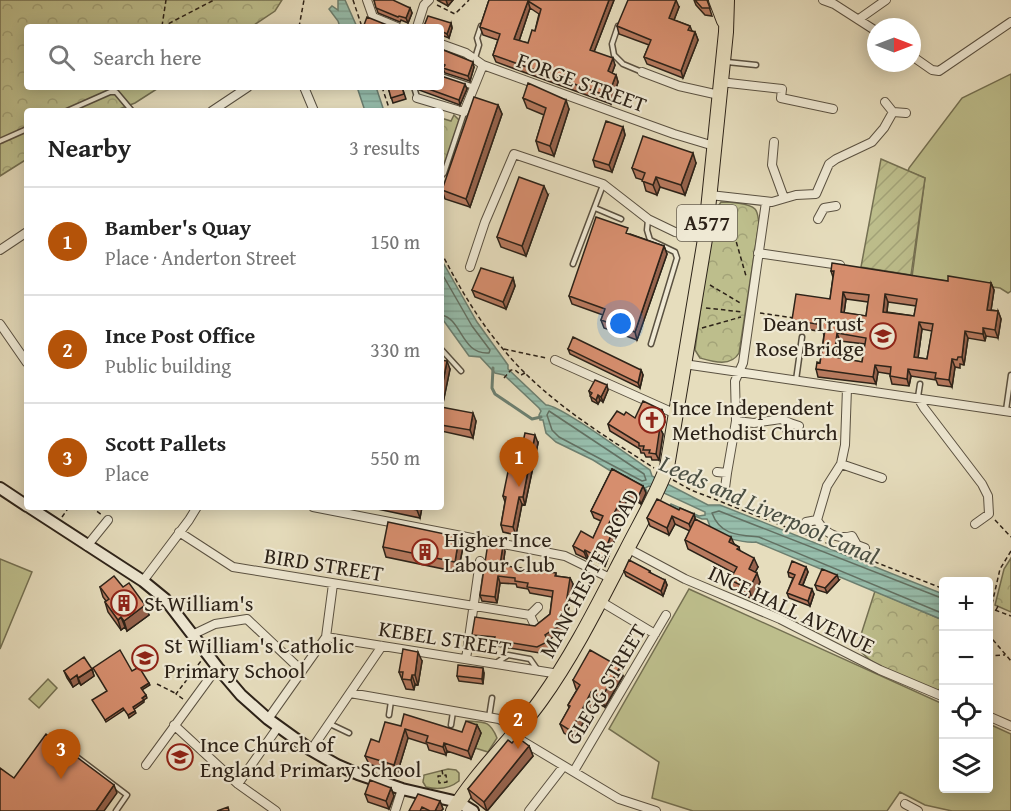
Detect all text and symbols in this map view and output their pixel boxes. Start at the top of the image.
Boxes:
north arrow [867,18,921,72]
search box [24,24,444,90]
icon: search [45,41,78,74]
text: Search here [93,41,202,73]
street label: FORGE STREET [513,44,651,120]
text: Nearby [48,128,131,167]
text: 3 results [349,133,420,162]
road number: A577 [677,205,737,241]
text: Bamber's Quay [105,211,251,243]
text: 1 [62,227,73,256]
text: 150 m [370,227,420,256]
text: Place · Anderton Street [105,243,296,272]
place label: Dean Trust Rose Bridge [755,307,864,364]
your location [606,309,635,338]
text: Ince Post Office [105,319,255,351]
school or university icon: Dean Trust Rose Bridge [868,321,898,351]
text: 2 [62,335,73,364]
text: 330 m [370,335,420,364]
text: Public building [105,351,231,380]
place label: Ince Independent Methodist Church [672,391,838,448]
church icon: Ince Independent Methodist Church [637,405,667,435]
text: Scott Pallets [105,427,226,459]
pin: 1 [500,438,538,487]
text: 3 [62,443,73,472]
text: 550 m [370,443,420,472]
water label: Leeds and Liverpool Canal [653,445,884,574]
text: Place [105,459,149,488]
street label: MANCHESTER ROAD [531,483,647,663]
place label: Higher Ince Labour Club [444,523,555,580]
building icon: Higher Ince Labour Club [410,537,440,567]
street label: BIRD STREET [262,539,386,589]
street label: INCE HALL AVENUE [703,556,881,662]
map controls [939,577,993,793]
button: + [939,577,993,631]
place label: St William's [144,587,254,619]
building icon: St William's [109,588,139,618]
street label: KEBEL STREET [376,612,514,664]
street label: GLEGG STREET [556,618,654,750]
place label: St William's Catholic Primary School [164,629,354,686]
button: − [939,631,993,685]
school or university icon: St William's Catholic Primary School [130,643,160,673]
button: locate [939,685,993,739]
pin: 2 [498,700,538,749]
place label: Ince Church of England Primary School [200,728,421,785]
pin: 3 [42,730,80,779]
button: layers [939,739,993,793]
school or university icon: Ince Church of England Primary School [165,742,195,772]

